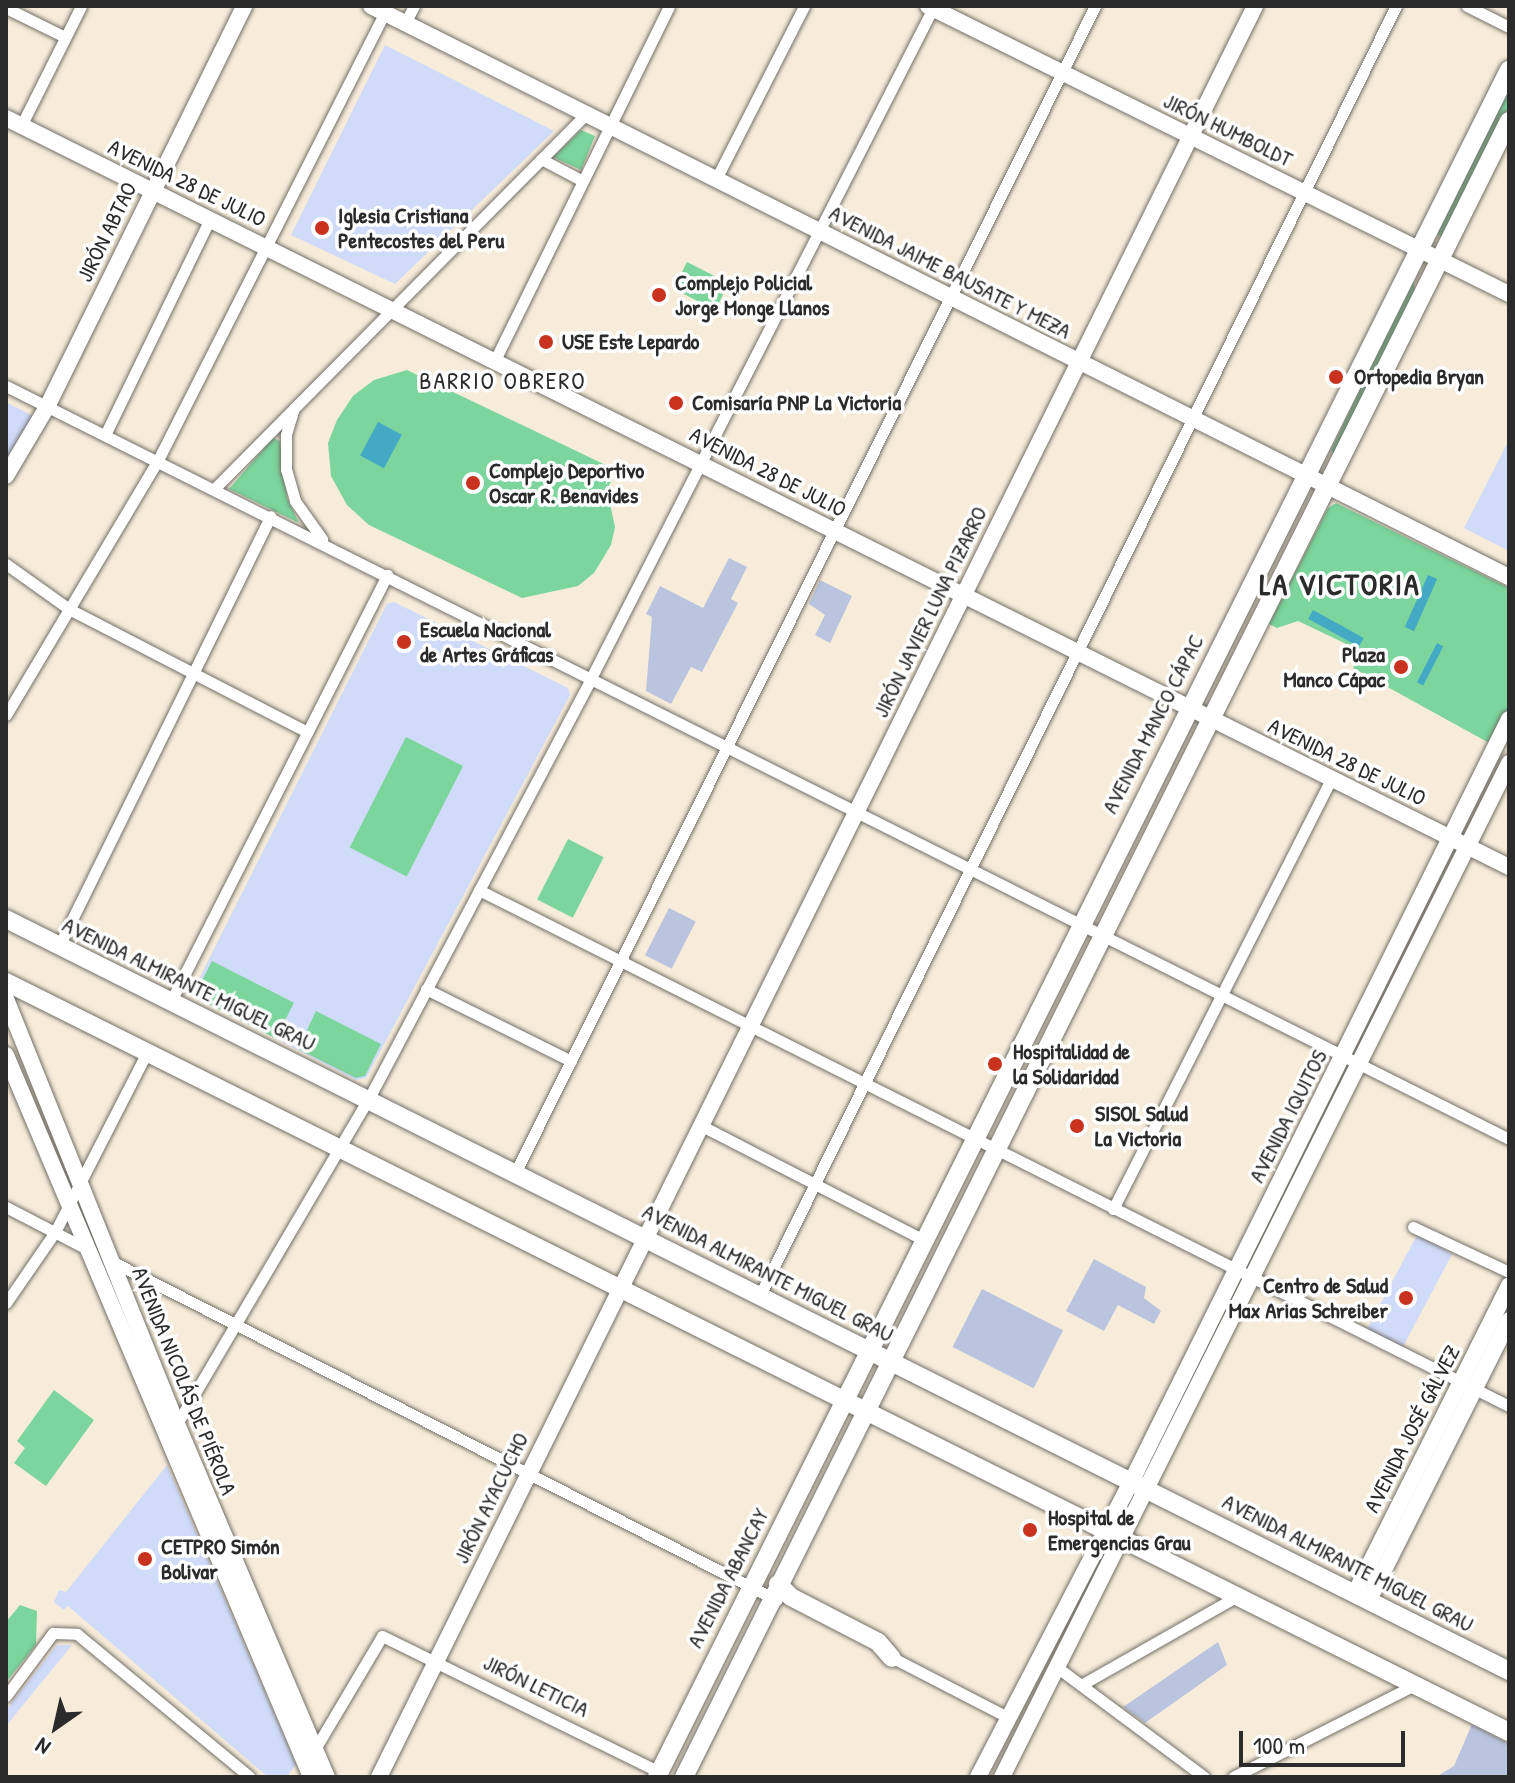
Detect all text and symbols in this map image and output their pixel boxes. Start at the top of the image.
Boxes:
street label: JIRÓN HUMBOLDT [1159,87,1297,173]
street label: AVENIDA 28 DE JULIO [104,133,270,233]
street label: JIRÓN ABTAO [72,178,142,286]
street label: AVENIDA JAIME BAUSATE Y MEZA [825,200,1075,344]
place label: Iglesia Cristiana Pentecostes del Peru [338,202,504,254]
marker: Iglesia Cristiana Pentecostes del Peru [313,219,331,237]
place label: Complejo Policial Jorge Monge Llanos [675,269,830,320]
marker: Complejo Policial Jorge Monge Llanos [650,286,668,304]
place label: USE Este Lepardo [562,329,699,355]
marker: USE Este Lepardo [537,333,555,351]
place label: Ortopedia Bryan [1354,364,1484,390]
marker: Ortopedia Bryan [1325,366,1347,388]
district label: BARRIO OBRERO [419,367,587,395]
place label: Comisaría PNP La Victoria [692,390,901,416]
marker: Comisaría PNP La Victoria [667,394,685,412]
street label: AVENIDA 28 DE JULIO [685,421,851,523]
place label: Complejo Deportivo Oscar R. Benavides [489,457,644,508]
marker: Complejo Deportivo Oscar R. Benavides [464,474,482,492]
street label: JIRÓN JAVIER LUNA PIZARRO [867,502,993,722]
district label: LA VICTORIA [1259,566,1421,602]
place label: Escuela Nacional de Artes Gráficas [420,616,554,668]
street label: AVENIDA MANCO CÁPAC [1097,630,1209,818]
marker: Escuela Nacional de Artes Gráficas [395,633,413,651]
place label: Plaza Manco Cápac [1284,641,1385,692]
marker: Plaza Manco Cápac [1392,658,1410,676]
street label: AVENIDA 28 DE JULIO [1264,712,1430,812]
street label: AVENIDA ALMIRANTE MIGUEL GRAU [58,911,320,1057]
place label: Hospitalidad de la Solidaridad [1013,1038,1130,1090]
street label: AVENIDA IQUITOS [1243,1045,1333,1187]
marker: Hospitalidad de la Solidaridad [984,1053,1006,1075]
place label: SISOL Salud La Victoria [1095,1100,1188,1152]
marker: SISOL Salud La Victoria [1066,1115,1088,1137]
street label: AVENIDA ALMIRANTE MIGUEL GRAU [638,1198,898,1348]
street label: AVENIDA NICOLÁS DE PIÉROLA [126,1263,242,1499]
place label: Centro de Salud Max Arias Schreiber [1229,1272,1388,1324]
marker: Centro de Salud Max Arias Schreiber [1395,1287,1417,1309]
street label: AVENIDA JOSÉ GÁLVEZ [1358,1341,1466,1517]
street label: JIRÓN AYACUCHO [448,1428,534,1568]
street label: AVENIDA ALMIRANTE MIGUEL GRAU [1218,1488,1478,1638]
street label: AVENIDA ABANCAY [682,1504,774,1652]
place label: Hospital de Emergencias Grau [1048,1504,1190,1556]
marker: Hospital de Emergencias Grau [1019,1519,1041,1541]
place label: CETPRO Simón Bolivar [161,1533,280,1584]
marker: CETPRO Simón Bolivar [136,1550,154,1568]
street label: JIRÓN LETICIA [479,1649,593,1723]
north arrow [16,1687,96,1767]
scale bar [1243,1715,1409,1765]
text: 100 m [1253,1729,1305,1761]
text: N [29,1731,56,1763]

